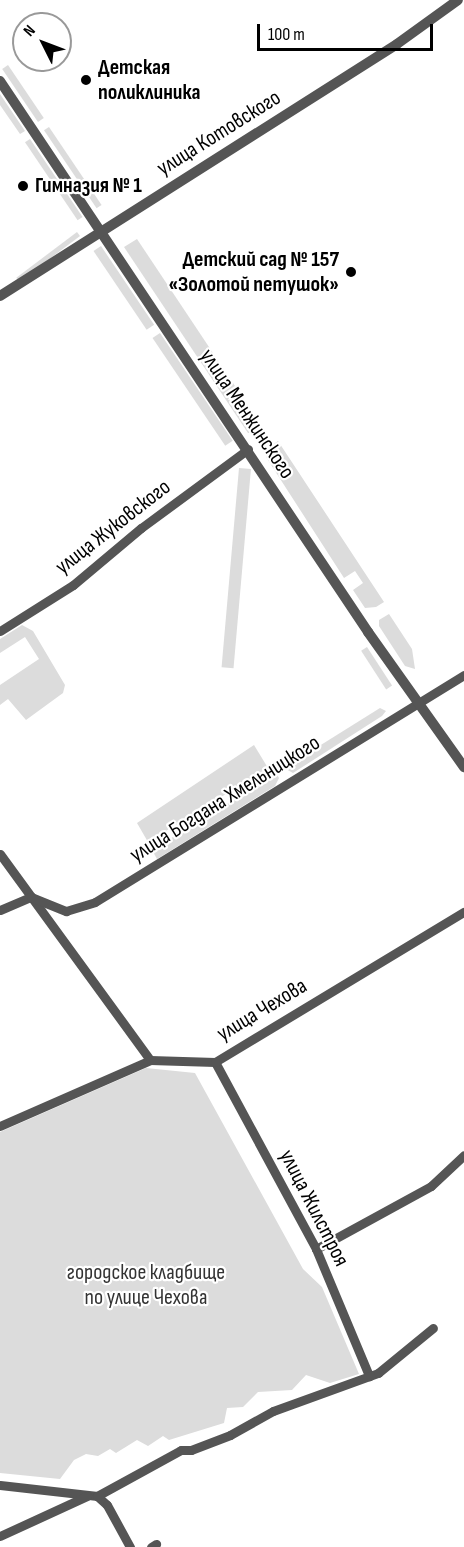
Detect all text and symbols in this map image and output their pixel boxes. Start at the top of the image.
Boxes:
north arrow [12,12,72,72]
scale bar [260,12,436,50]
text: N [20,21,40,40]
text: 100 m [268,24,305,45]
place label: Детская поликлиника [98,54,201,106]
marker: Детская поликлиника [79,73,93,87]
street label: улица Котовского [152,84,286,182]
place label: Гимназия № 1 [35,173,142,199]
marker: Гимназия № 1 [16,179,30,193]
place label: Детский сад № 157 «Золотой петушок» [168,246,339,298]
marker: Детский сад № 157 «Золотой петушок» [344,265,358,279]
street label: улица Менжинского [194,344,300,484]
street label: улица Жуковского [50,474,176,580]
street label: улица Богдана Хмельницкого [125,730,325,868]
street label: улица Чехова [212,973,312,1047]
street label: улица Жилстроя [273,1145,355,1271]
park label: городское кладбище по улице Чехова [67,1259,225,1310]

